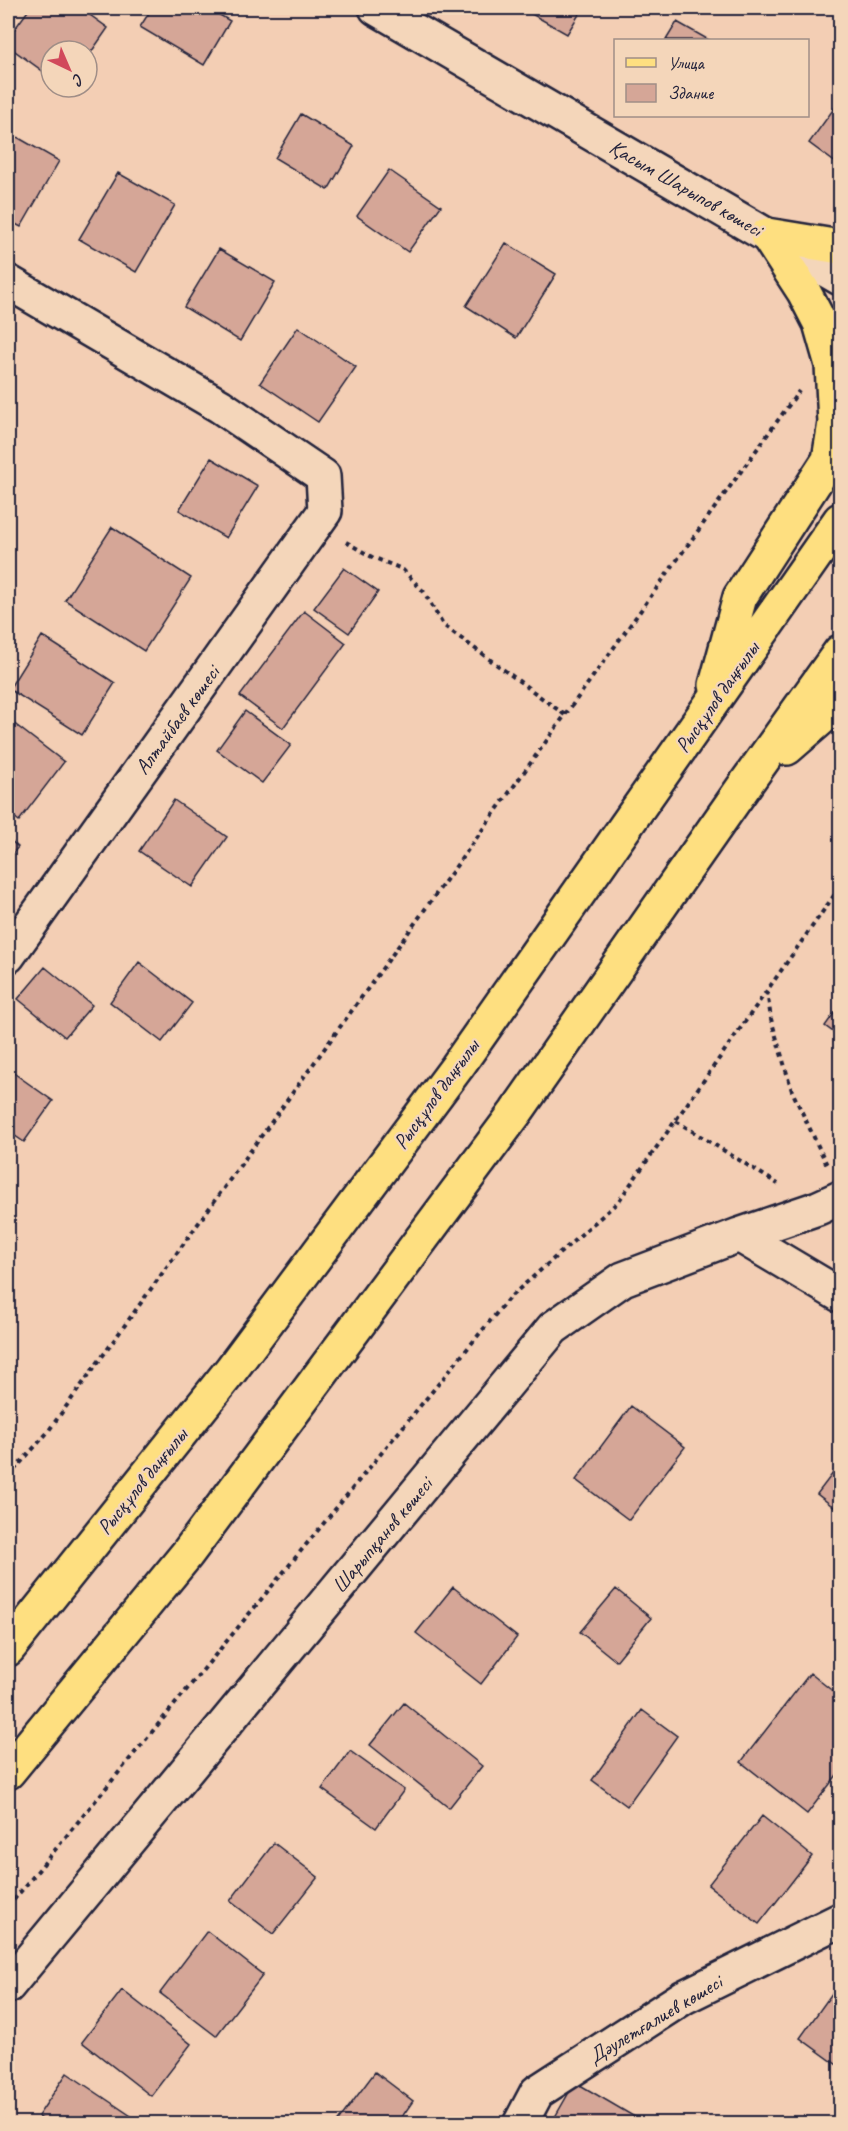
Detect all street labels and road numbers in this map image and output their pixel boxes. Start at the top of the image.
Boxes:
street label: Қасым Шарыпов көшесі [605,134,770,244]
street label: Рысқұлов даңғылы [669,635,766,757]
street label: Алтайбаев көшесі [129,658,227,779]
street label: Рысқұлов даңғылы [387,1032,486,1154]
street label: Рысқұлов даңғылы [91,1421,194,1539]
street label: Шарыпқанов көшесі [326,1470,440,1598]
street label: Дәулетғалиев көшесі [583,1967,729,2069]

